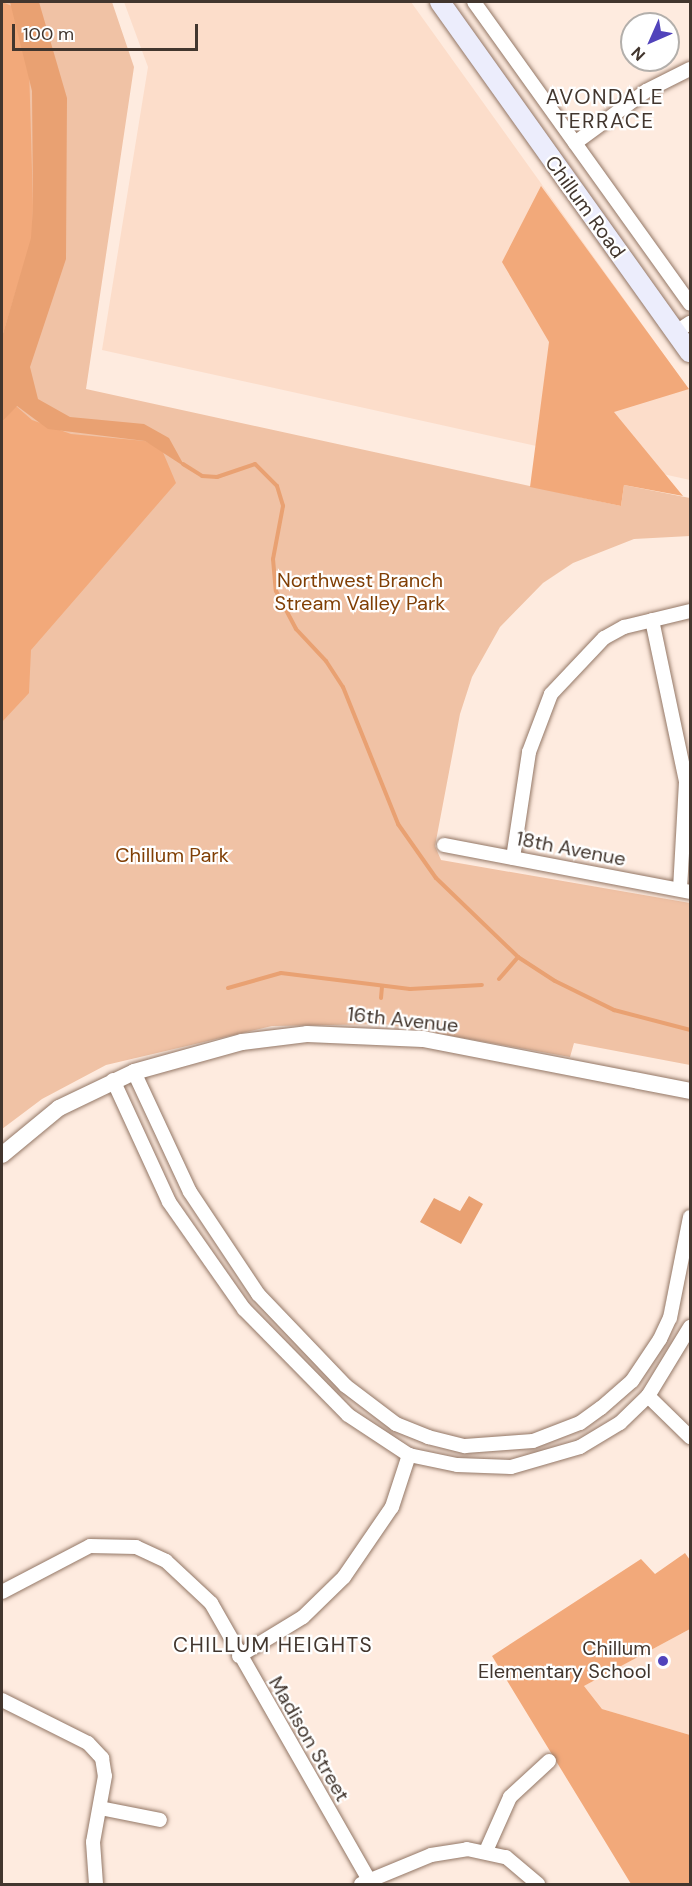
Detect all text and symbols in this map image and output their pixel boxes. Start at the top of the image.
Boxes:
scale bar [15,12,201,50]
north arrow [620,12,680,72]
text: 100 m [23,22,74,46]
text: N [627,42,650,65]
district label: AVONDALE TERRACE [546,84,664,134]
street label: Chillum Road [540,151,630,263]
park label: Northwest Branch Stream Valley Park [275,568,445,615]
street label: 18th Avenue [514,827,628,871]
park label: Chillum Park [115,843,229,867]
street label: 16th Avenue [346,1002,460,1038]
district label: CHILLUM HEIGHTS [173,1632,373,1658]
place label: Chillum Elementary School [478,1637,651,1684]
marker: Chillum Elementary School [656,1654,670,1668]
street label: Madison Street [264,1672,354,1806]

